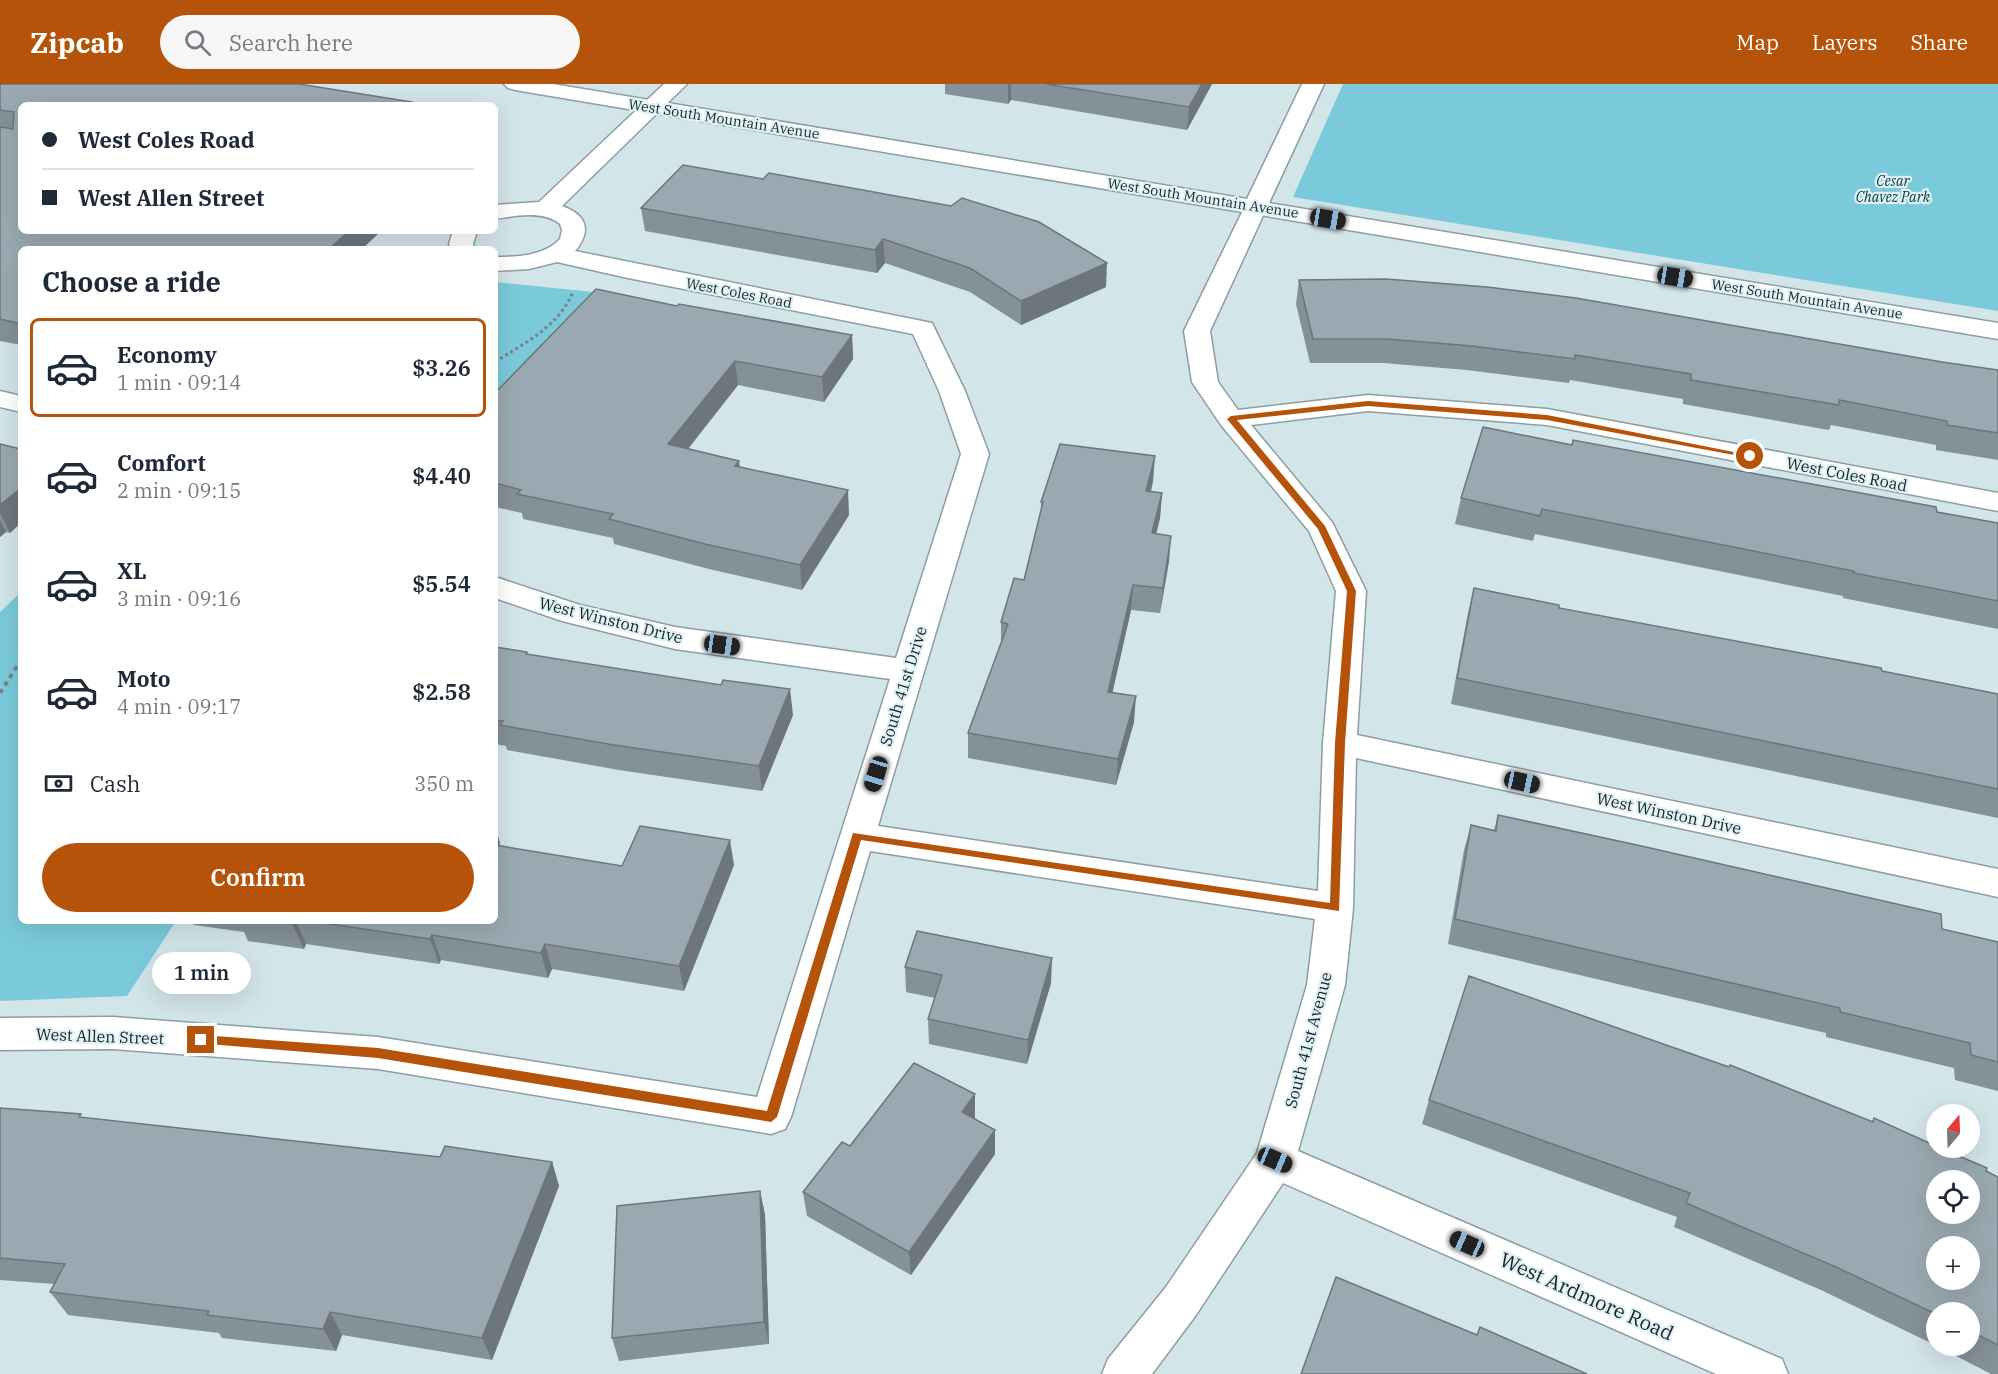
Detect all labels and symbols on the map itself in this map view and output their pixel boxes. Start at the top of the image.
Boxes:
street label: West South Mountain Avenue [627,95,821,143]
park label: Cesar Chavez Park [1856,172,1931,206]
street label: West South Mountain Avenue [1106,174,1300,222]
car [1309,207,1347,231]
car [1656,265,1694,289]
street label: West Coles Road [685,274,794,312]
street label: West South Mountain Avenue [1710,275,1904,323]
route start [1736,442,1763,469]
street label: West Coles Road [1785,452,1909,496]
street label: West Winston Drive [537,592,685,648]
street label: South 41st Drive [875,624,931,748]
car [703,634,741,656]
car [862,754,890,794]
car [1503,769,1541,795]
street label: West Winston Drive [1595,788,1743,838]
callout: 1 min [152,953,250,995]
street label: South 41st Avenue [1280,970,1336,1110]
street label: West Allen Street [36,1024,165,1048]
route end [187,1026,214,1053]
north arrow [1926,1104,1980,1158]
car [1255,1145,1295,1175]
car [1447,1228,1487,1260]
street label: West Ardmore Road [1496,1246,1678,1346]

